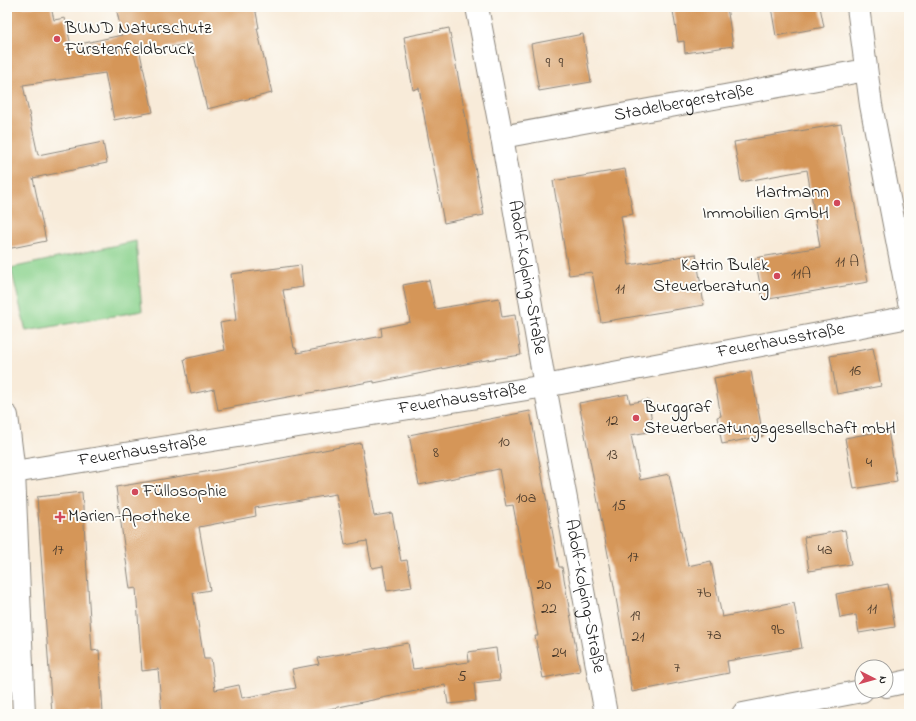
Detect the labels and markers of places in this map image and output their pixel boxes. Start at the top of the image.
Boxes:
place label: BUND Naturschutz Fürstenfeldbruck [64,16,212,63]
marker: BUND Naturschutz Fürstenfeldbruck [52,34,62,44]
place label: Hartmann Immobilien GmbH [702,180,829,227]
marker: Hartmann Immobilien GmbH [832,198,842,208]
place label: Katrin Bulek Steuerberatung [653,253,769,301]
marker: Katrin Bulek Steuerberatung [772,271,782,281]
place label: Burggraf Steuerberatungsgesellschaft mbH [643,395,896,443]
marker: Burggraf Steuerberatungsgesellschaft mbH [631,413,641,423]
place label: Füllosophie [142,479,228,505]
marker: Füllosophie [130,487,140,497]
place label: Marien-Apotheke [68,504,191,530]
marker: Marien-Apotheke [55,512,65,522]

